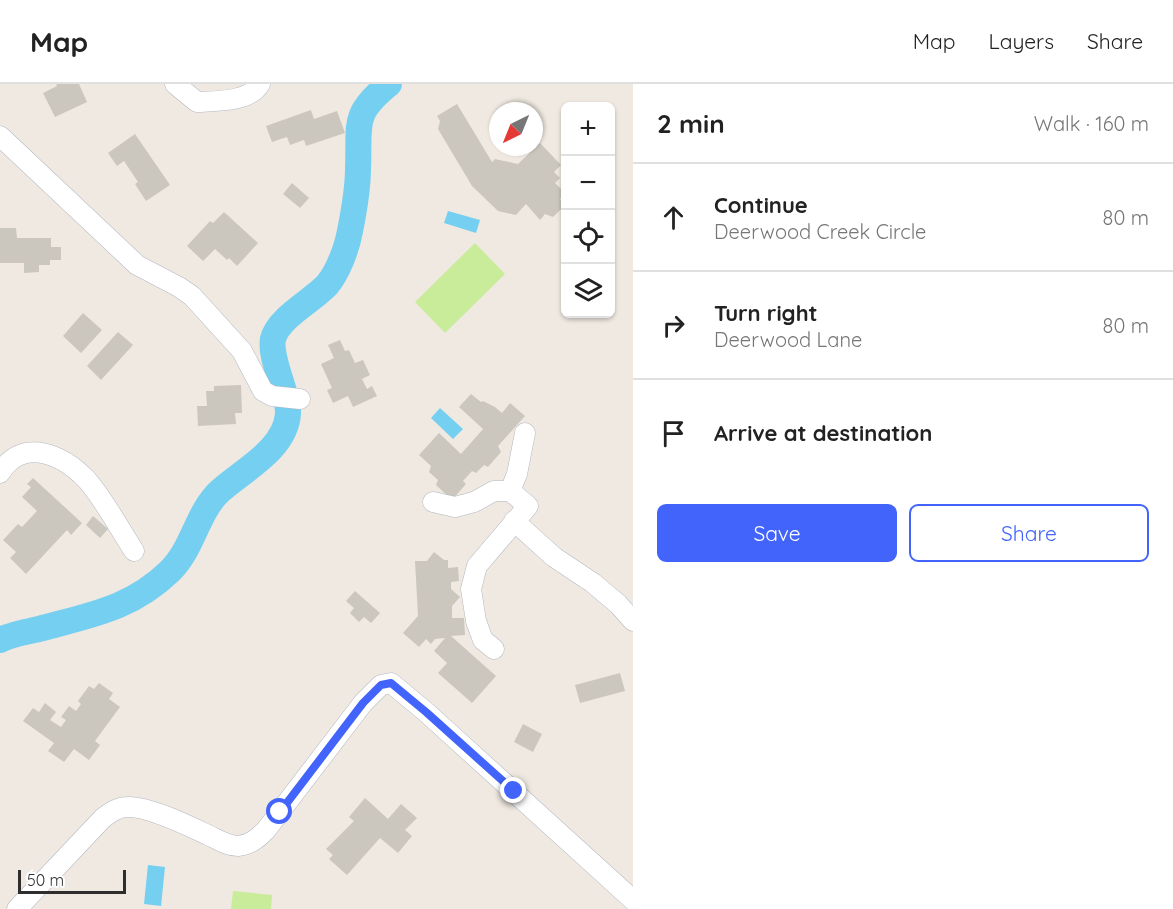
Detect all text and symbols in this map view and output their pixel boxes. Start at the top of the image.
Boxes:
text: Map [30,24,88,59]
text: Map [913,28,956,54]
text: Layers [989,28,1054,54]
text: Share [1087,28,1143,54]
north arrow [489,102,543,156]
map controls [561,102,615,318]
button: + [561,102,615,156]
text: 2 min [657,107,725,140]
text: Walk · 160 m [1034,111,1149,136]
button: − [561,156,615,210]
text: Continue [714,191,808,219]
icon: ahead [657,201,690,234]
text: 80 m [1103,205,1149,230]
button: locate [561,210,615,264]
text: Deerwood Creek Circle [714,219,926,244]
button: layers [561,264,615,318]
text: Turn right [714,299,818,327]
icon: right [657,309,690,342]
text: 80 m [1103,313,1149,338]
text: Deerwood Lane [714,327,862,352]
icon: arrive [657,417,690,450]
text: Arrive at destination [714,419,932,447]
button: Save [657,504,897,562]
button: Share [909,504,1149,562]
route end [500,777,526,803]
route start [266,798,292,824]
scale bar [18,867,126,894]
text: 50 m [27,870,64,890]

